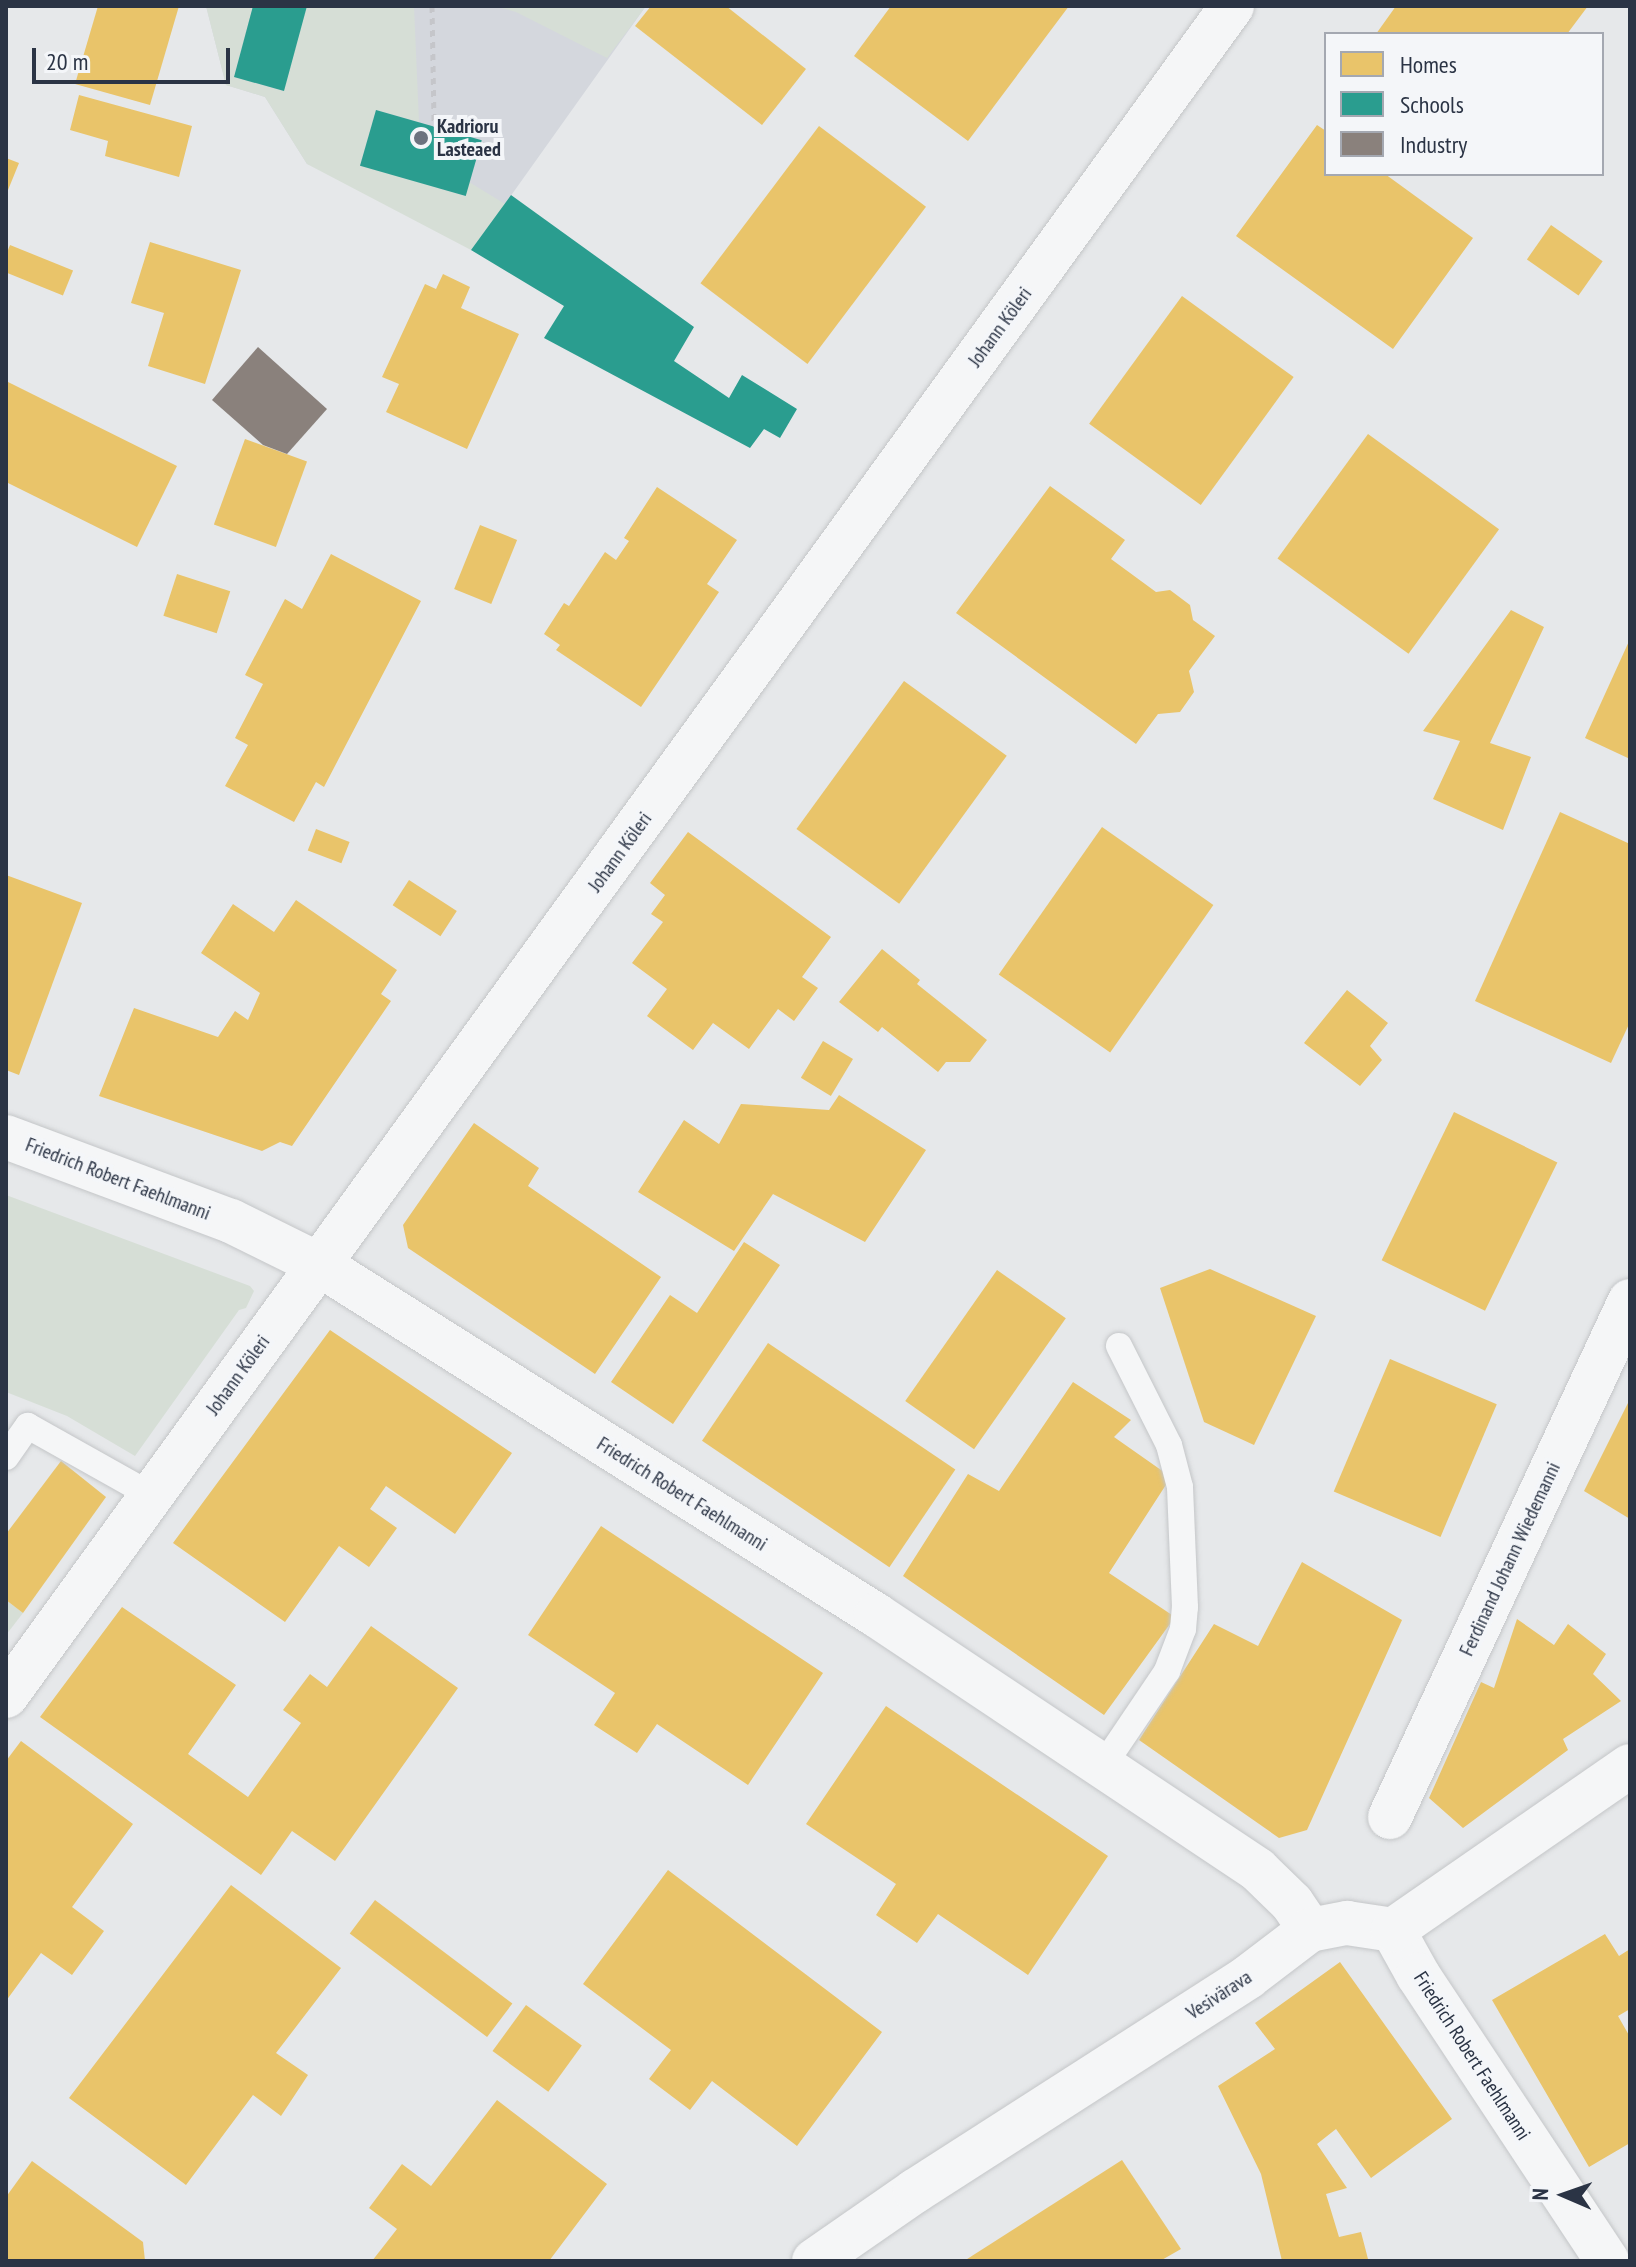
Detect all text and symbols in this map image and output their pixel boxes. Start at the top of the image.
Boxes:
scale bar [36,32,234,82]
legend [1324,32,1604,176]
text: 20 m [46,46,88,77]
text: Homes [1400,49,1457,80]
text: Schools [1400,89,1464,120]
place label: Kadrioru Lasteaed [437,114,501,161]
marker: Kadrioru Lasteaed [412,129,430,147]
text: Industry [1400,129,1467,160]
street label: Johann Köleri [963,283,1037,371]
street label: Johann Köleri [583,808,657,896]
street label: Friedrich Robert Faehlmanni [22,1133,214,1225]
street label: Johann Köleri [201,1331,275,1419]
street label: Friedrich Robert Faehlmanni [593,1432,771,1556]
street label: Ferdinand Johann Wiedemanni [1454,1458,1566,1660]
street label: Vesivärava [1182,1965,1256,2025]
street label: Friedrich Robert Faehlmanni [1409,1967,1535,2145]
north arrow [1524,2155,1604,2235]
text: N [1526,2188,1554,2201]

